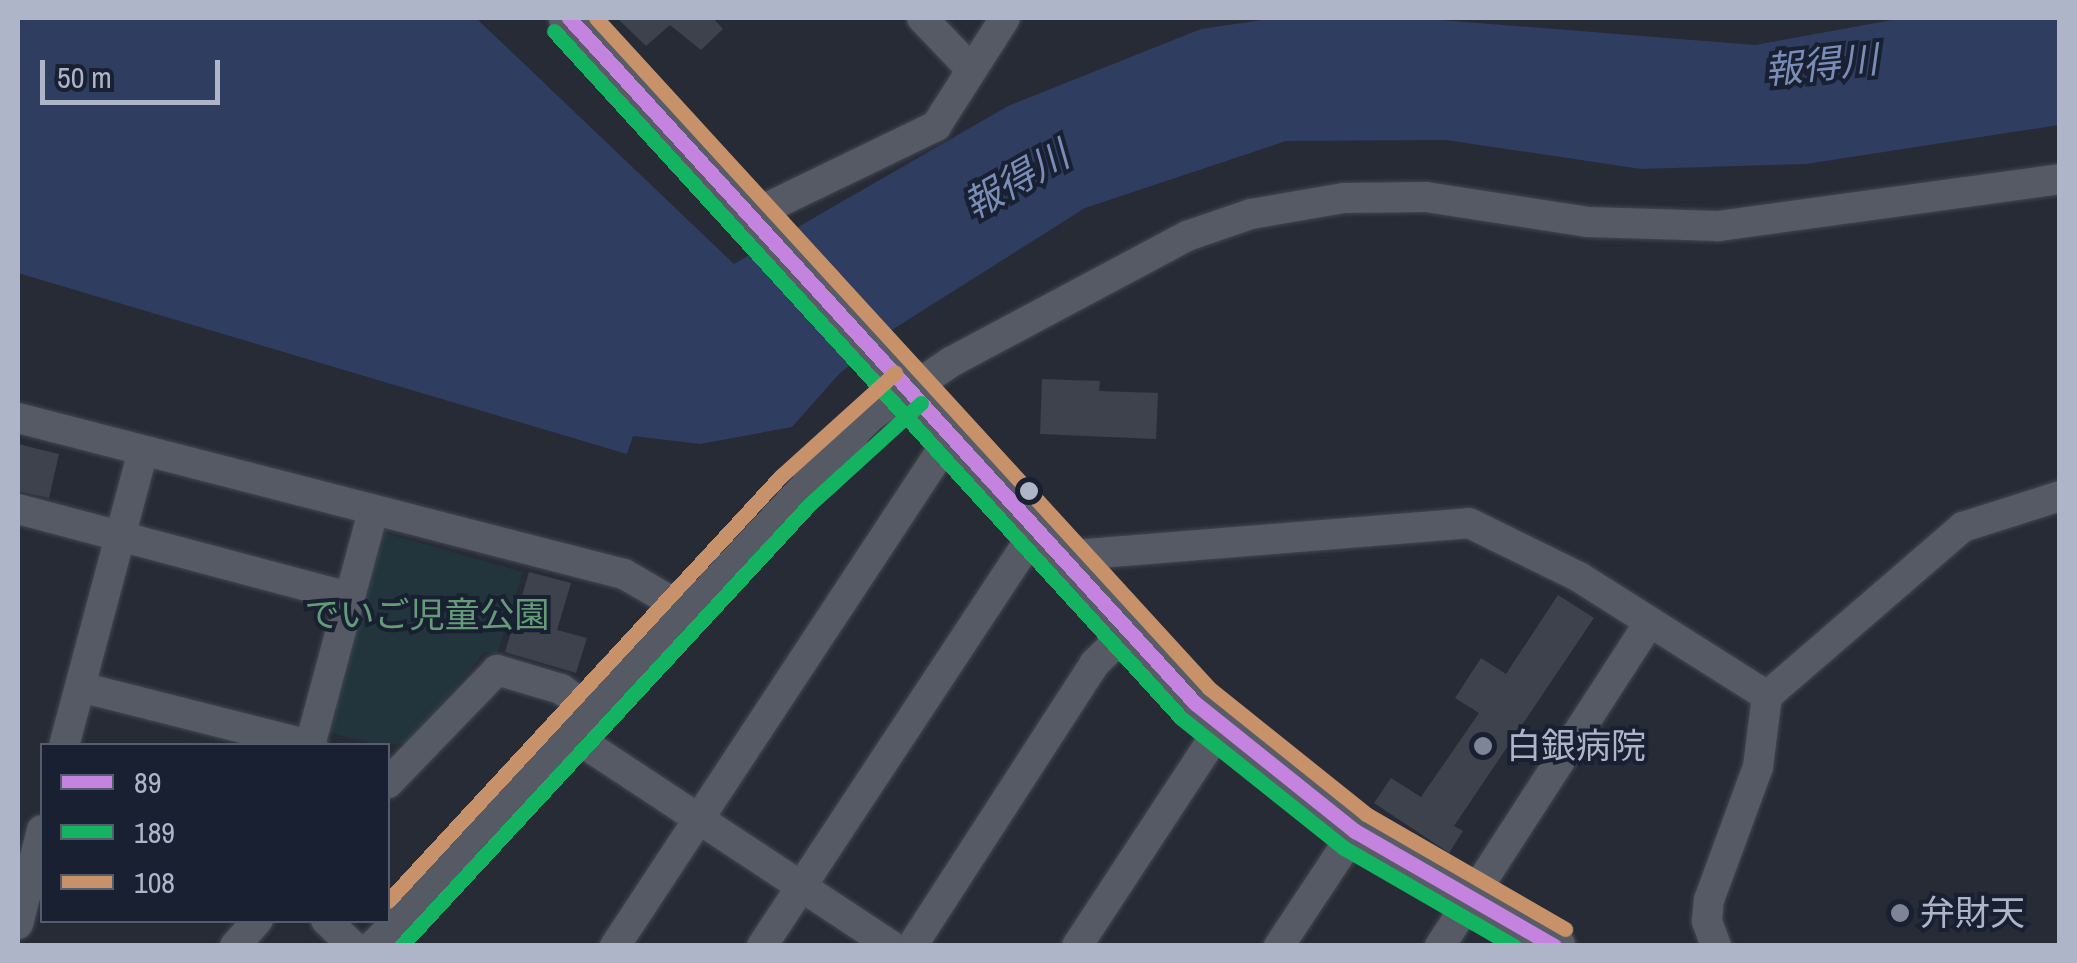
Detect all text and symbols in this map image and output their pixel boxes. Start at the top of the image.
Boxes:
water label: 報得川 [1762,36,1880,94]
scale bar [45,40,225,102]
text: 50 m [57,57,112,97]
water label: 報得川 [955,132,1077,228]
unlabelled marker [1019,481,1039,501]
park label: でいご児童公園 [305,594,549,636]
place label: 白銀病院 [1506,725,1646,767]
marker: 白銀病院 [1470,733,1496,759]
legend [40,743,390,923]
text: 89 [134,762,161,802]
text: 189 [134,812,175,852]
text: 108 [134,862,175,902]
place label: 弁財天 [1920,892,2025,934]
marker: 弁財天 [1889,902,1911,924]

